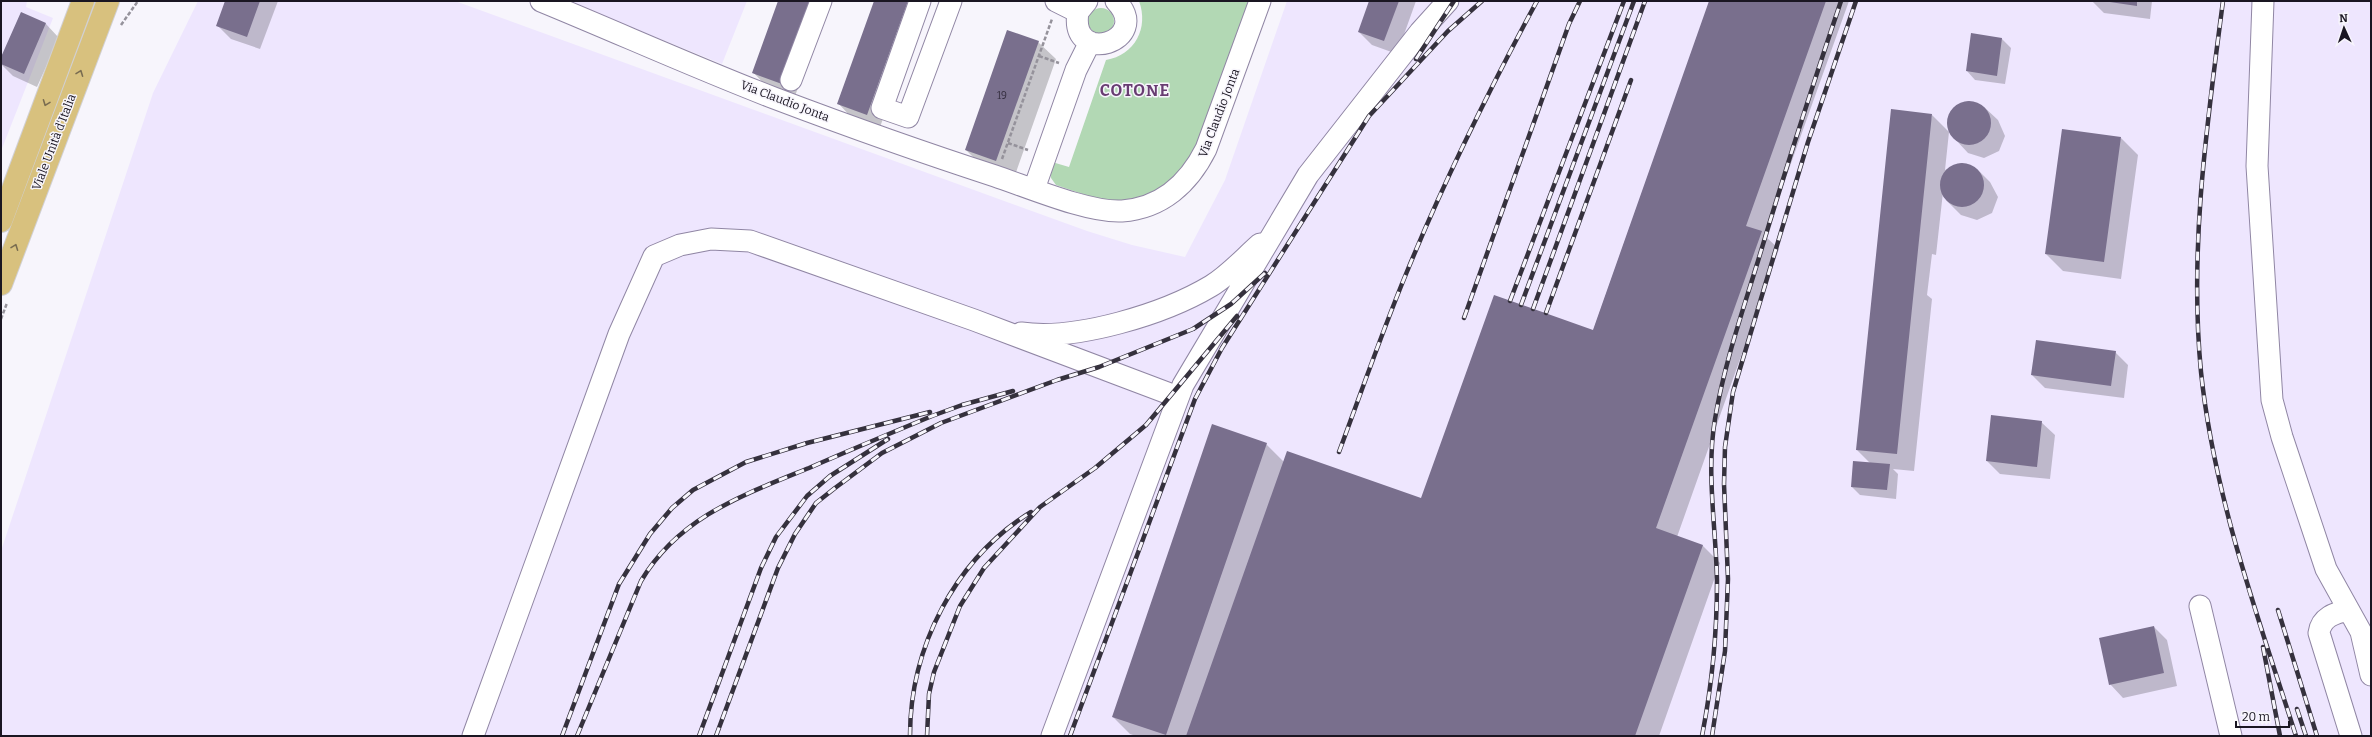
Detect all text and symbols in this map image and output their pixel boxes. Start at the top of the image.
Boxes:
north arrow [2324,8,2364,48]
text: N [2339,12,2349,25]
street label: Via Claudio Jonta [1196,66,1243,159]
one-way arrow [76,70,84,77]
street label: Via Claudio Jonta [739,78,832,125]
district label: COTONE [1100,81,1170,100]
house number: 19 [997,90,1007,102]
street label: Viale Unità d'Italia [29,92,79,192]
one-way arrow [42,100,50,107]
one-way arrow [10,244,18,251]
scale bar [2236,703,2289,729]
text: 20 m [2242,710,2271,724]

